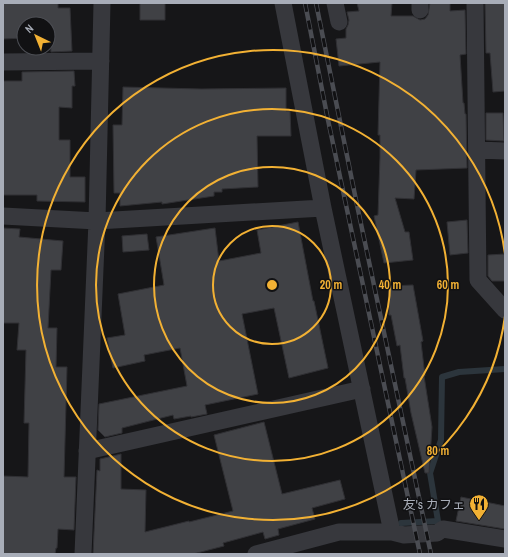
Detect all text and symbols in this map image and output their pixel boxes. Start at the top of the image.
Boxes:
north arrow [16,16,56,56]
text: N [22,21,36,36]
text: 20 m [320,277,342,293]
text: 40 m [379,277,401,293]
text: 60 m [437,277,459,293]
centre of rings [265,278,279,292]
text: 80 m [427,443,449,459]
restaurant icon: 友's カフェ [468,493,490,521]
place label: 友's カフェ [403,496,465,513]

